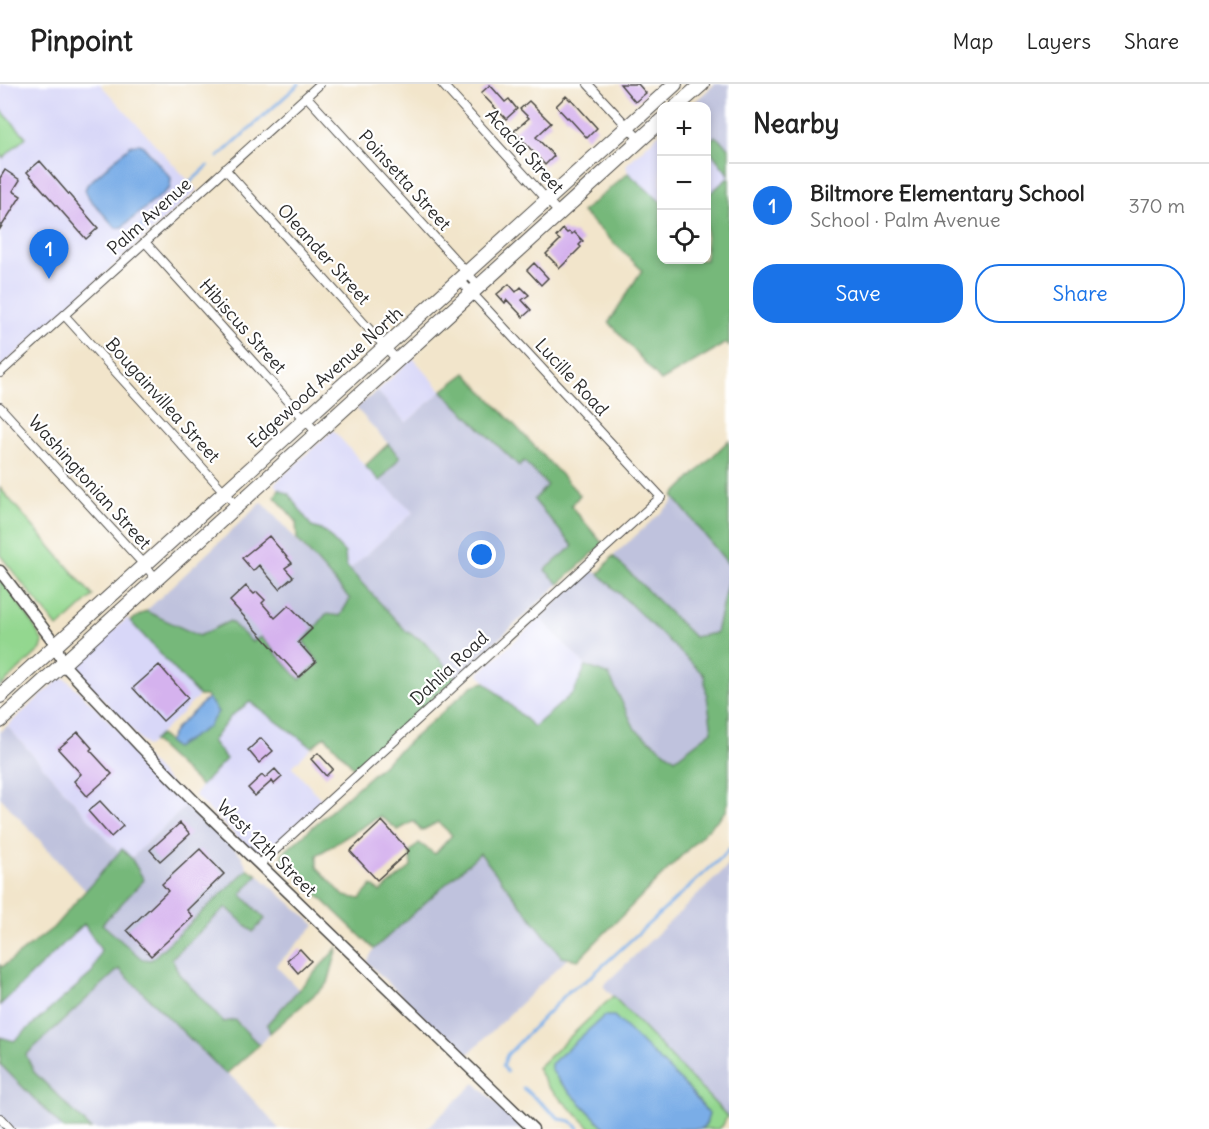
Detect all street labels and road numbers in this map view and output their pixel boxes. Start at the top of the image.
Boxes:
street label: Acacia Street [481,104,569,198]
street label: Poinsetta Street [354,125,456,235]
street label: Palm Avenue [102,172,196,260]
street label: Oleander Street [273,199,375,309]
street label: Hibiscus Street [195,274,291,378]
street label: Edgewood Avenue North [243,301,407,453]
street label: Bougainvillea Street [101,333,225,467]
street label: Lucille Road [530,334,614,421]
street label: Washingtonian Street [24,410,156,554]
street label: Dahlia Road [405,626,493,710]
street label: West 12th Street [212,795,322,901]

